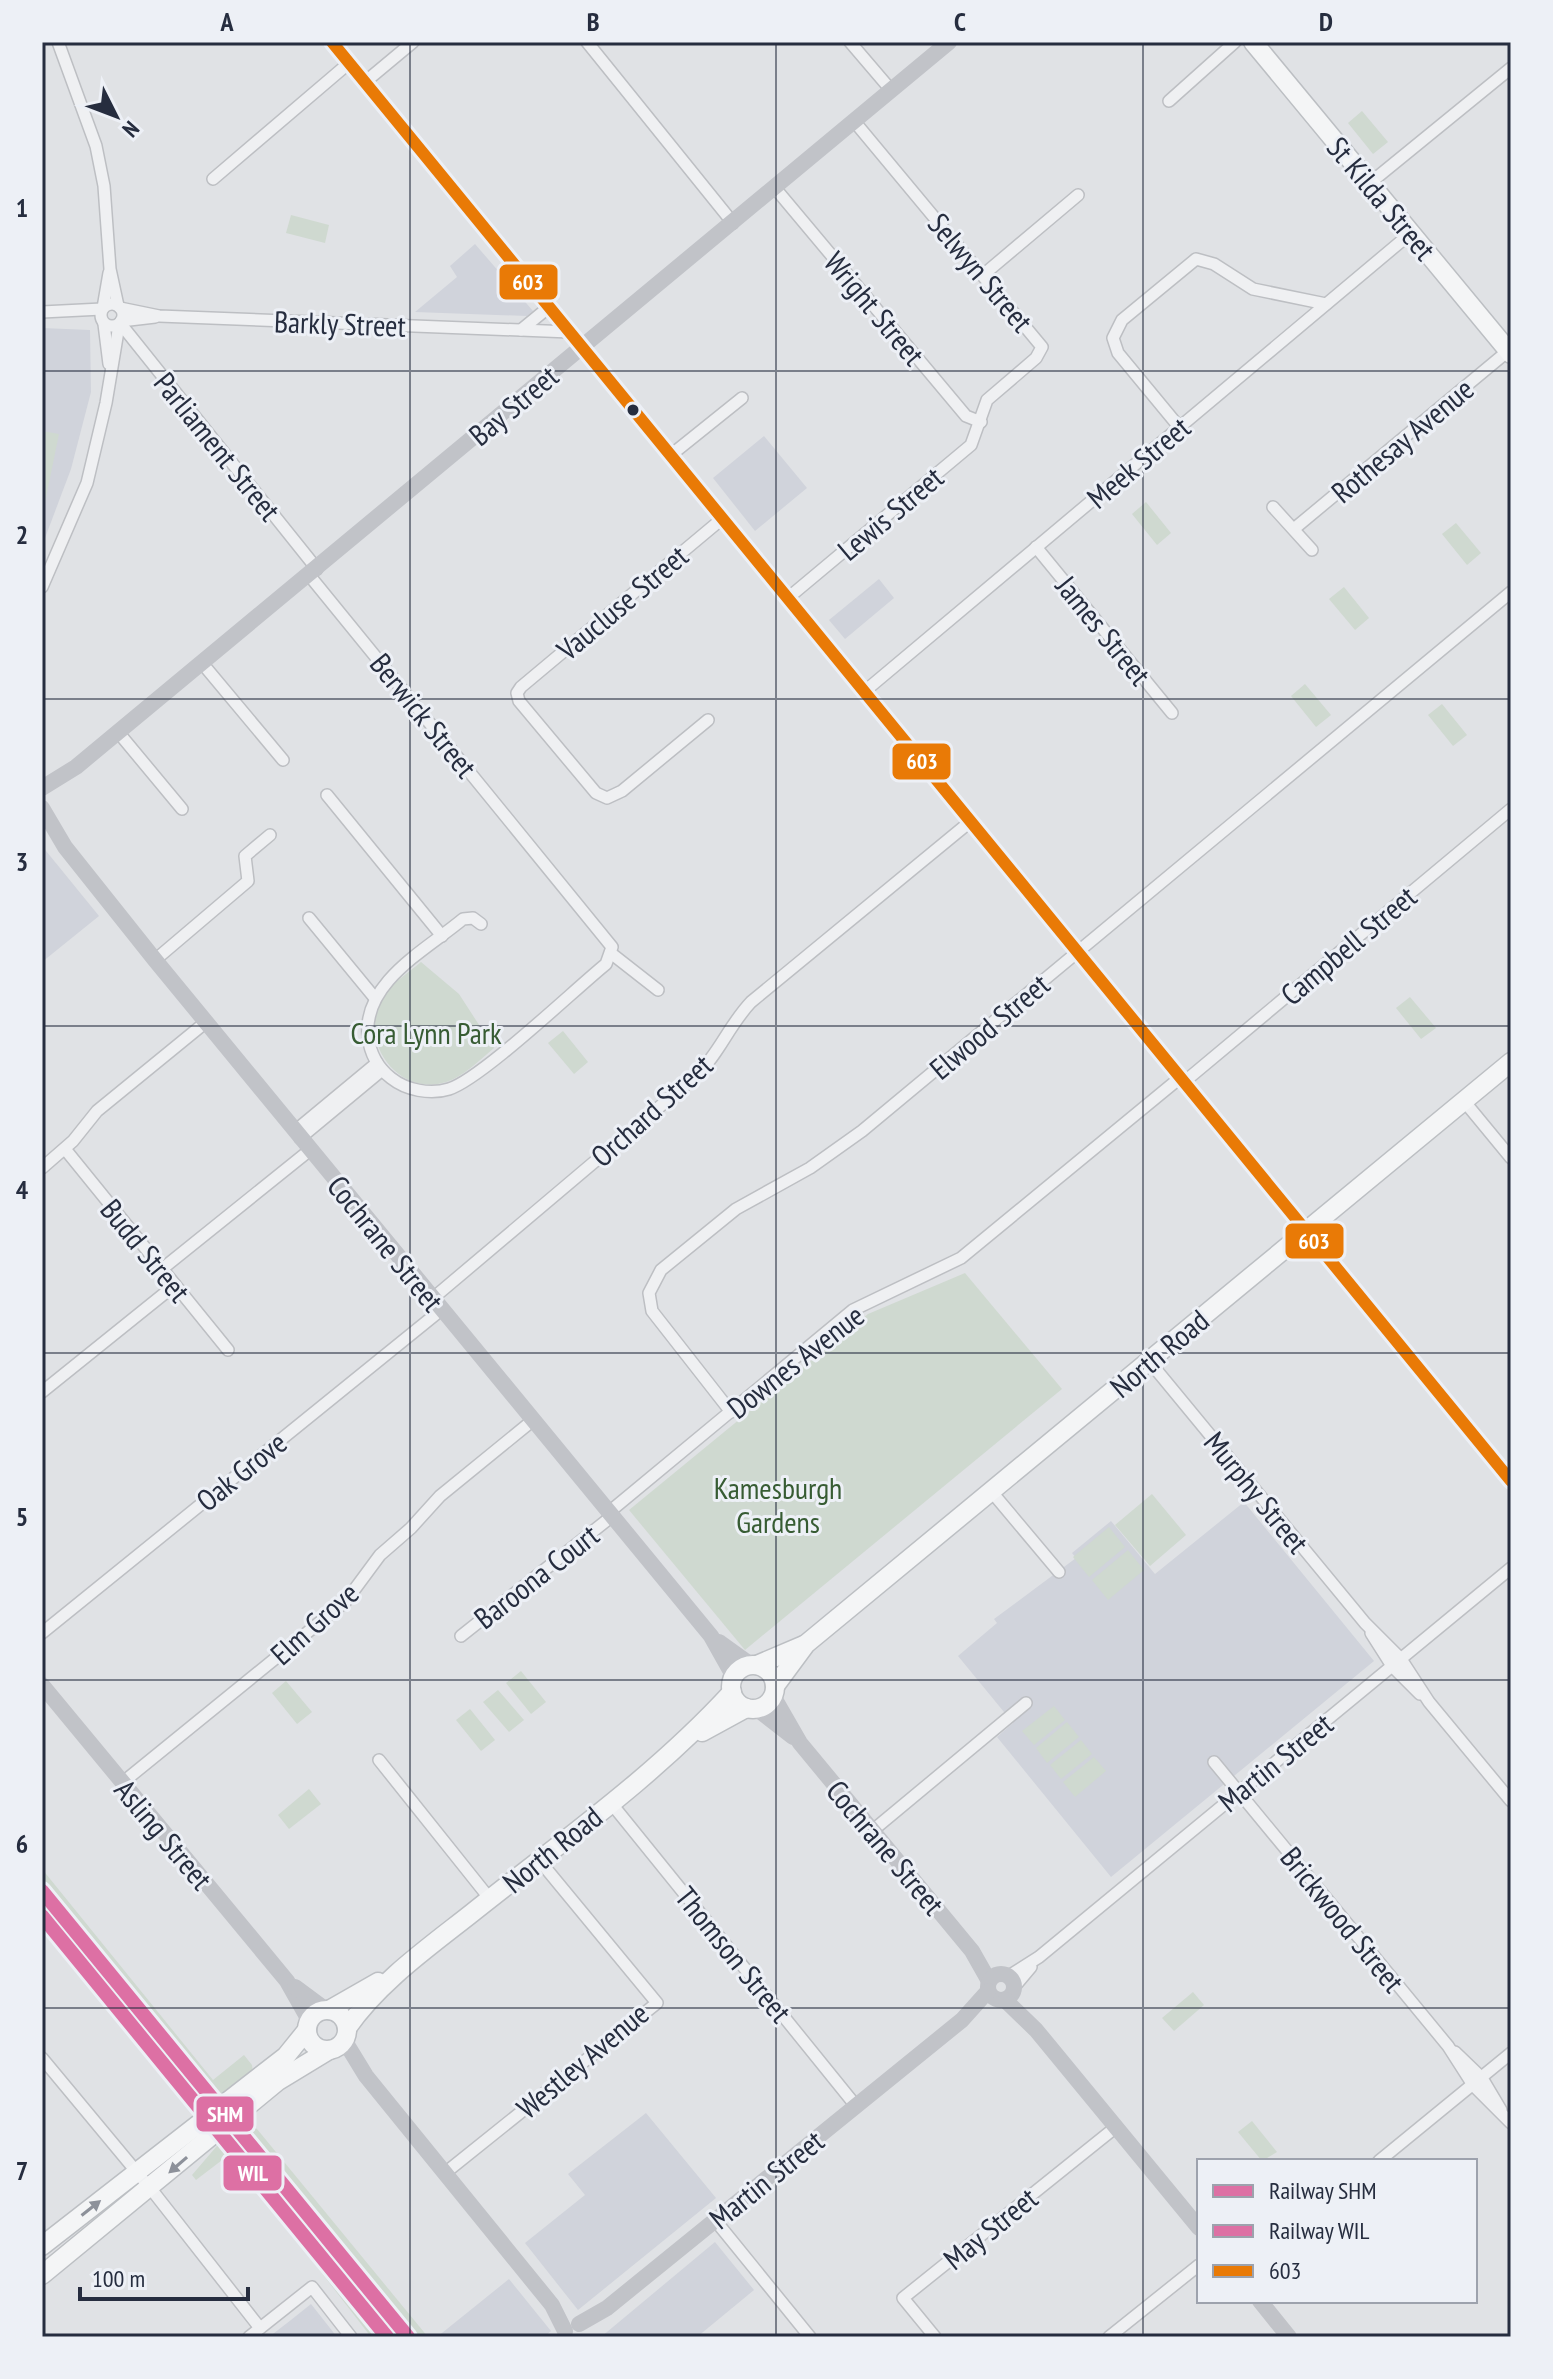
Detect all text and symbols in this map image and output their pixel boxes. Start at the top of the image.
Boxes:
text: A [219,5,234,38]
text: B [587,5,600,38]
text: C [954,5,966,38]
text: D [1319,5,1333,38]
north arrow [76,76,156,156]
text: N [116,116,145,143]
street label: St Kilda Street [1319,128,1445,268]
text: 1 [16,191,28,224]
street label: Selwyn Street [920,205,1042,340]
street label: Wright Street [816,243,934,373]
line badge: 603 [498,263,559,301]
text: 603 [512,268,544,296]
street label: Barkly Street [273,301,407,345]
street label: Bay Street [460,356,566,454]
street label: Parliament Street [146,364,290,529]
street label: Rothesay Avenue [1323,369,1481,511]
unlabelled marker [625,402,641,418]
street label: Meek Street [1078,407,1198,516]
street label: Lewis Street [829,457,951,568]
text: 2 [16,518,28,551]
street label: Vaucluse Street [548,535,696,669]
street label: James Street [1047,567,1160,693]
street label: Berwick Street [362,645,487,786]
line badge: 603 [891,742,952,781]
text: 603 [906,747,938,775]
text: 3 [16,845,28,878]
street label: Campbell Street [1272,876,1425,1013]
street label: Elwood Street [921,964,1058,1087]
park label: Cora Lynn Park [350,1013,502,1052]
street label: Orchard Street [582,1045,720,1175]
street label: Cochrane Street [319,1167,453,1320]
text: 4 [16,1173,29,1206]
street label: Budd Street [93,1190,200,1310]
line badge: 603 [1284,1222,1345,1260]
text: 603 [1298,1227,1330,1255]
street label: Downes Avenue [719,1295,871,1427]
street label: North Road [1102,1300,1216,1406]
street label: Oak Grove [188,1423,294,1519]
street label: Murphy Street [1196,1423,1318,1561]
park label: Kamesburgh Gardens [714,1468,842,1541]
text: 5 [16,1500,28,1533]
street label: Baroona Court [466,1515,607,1637]
street label: Elm Grove [262,1573,366,1673]
street label: Martin Street [1210,1703,1341,1820]
street label: Asling Street [107,1771,222,1898]
street label: Cochrane Street [818,1772,954,1923]
street label: North Road [494,1797,610,1901]
text: 6 [16,1827,28,1860]
street label: Brickwood Street [1272,1838,1414,2000]
street label: Thomson Street [667,1878,801,2031]
street label: Westley Avenue [508,1993,656,2127]
line badge: SHM [195,2095,255,2133]
text: SHM [207,2100,243,2128]
street label: Martin Street [701,2120,832,2237]
text: 7 [16,2154,28,2187]
line badge: WIL [222,2154,283,2192]
one-way arrow [168,2156,188,2173]
text: WIL [237,2159,269,2187]
legend [1197,2159,1477,2303]
text: Railway SHM [1269,2175,1377,2206]
street label: May Street [935,2178,1046,2278]
one-way arrow [81,2200,101,2216]
text: Railway WIL [1269,2215,1369,2246]
scale bar [80,2251,248,2301]
text: 603 [1269,2255,1301,2286]
text: 100 m [92,2263,145,2294]

